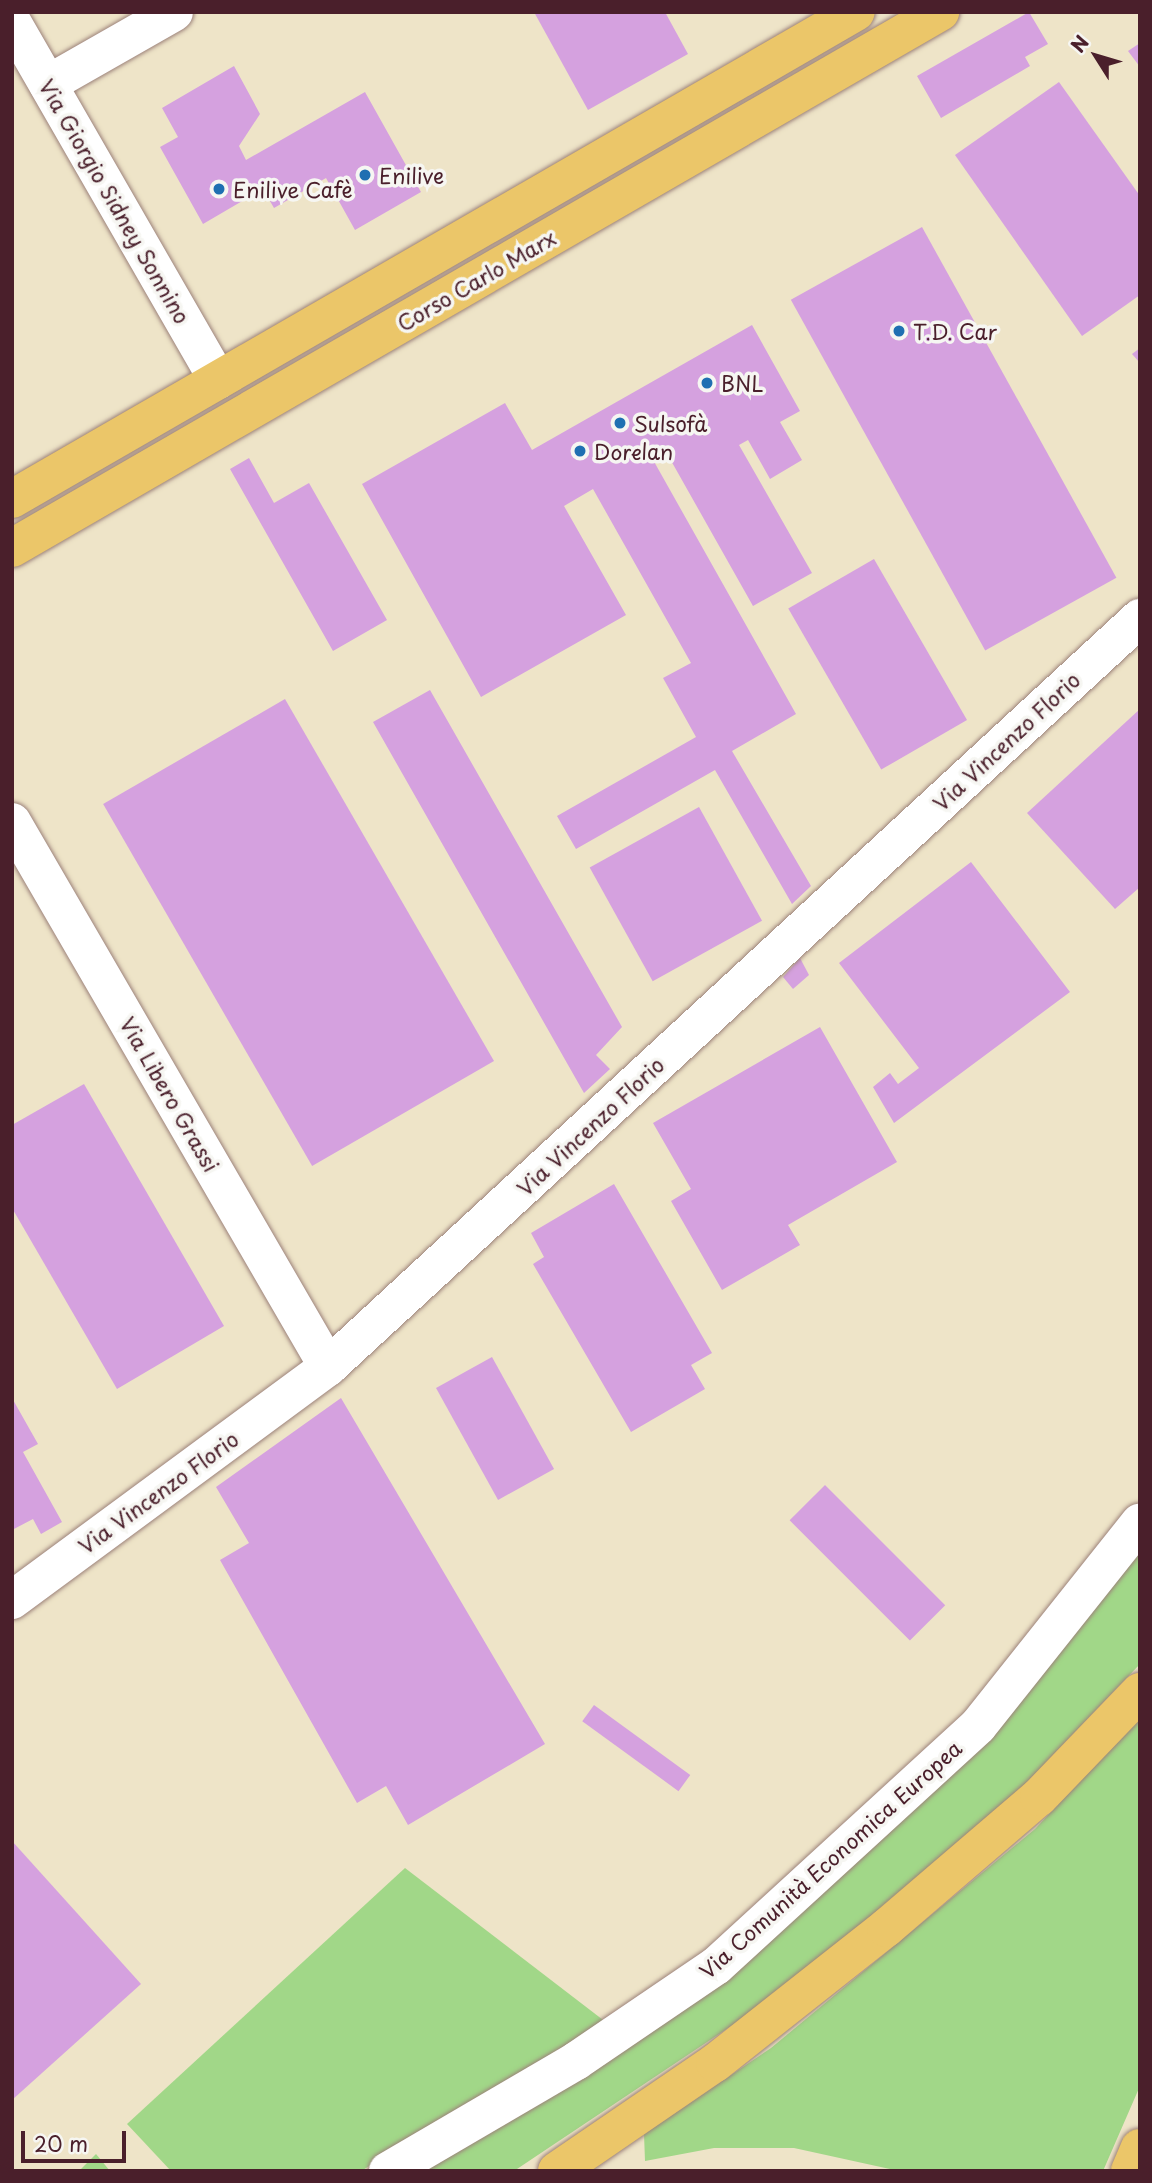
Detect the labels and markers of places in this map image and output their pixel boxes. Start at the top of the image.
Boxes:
place label: Enilive [379,162,444,188]
marker: Enilive [357,167,373,183]
place label: Enilive Cafè [233,176,353,202]
marker: Enilive Cafè [211,181,227,197]
place label: T.D. Car [913,318,997,344]
marker: T.D. Car [891,323,907,339]
place label: BNL [721,370,763,396]
marker: BNL [699,375,715,391]
place label: Sulsofà [634,410,707,436]
marker: Sulsofà [612,415,628,431]
place label: Dorelan [594,438,673,464]
marker: Dorelan [572,443,588,459]

